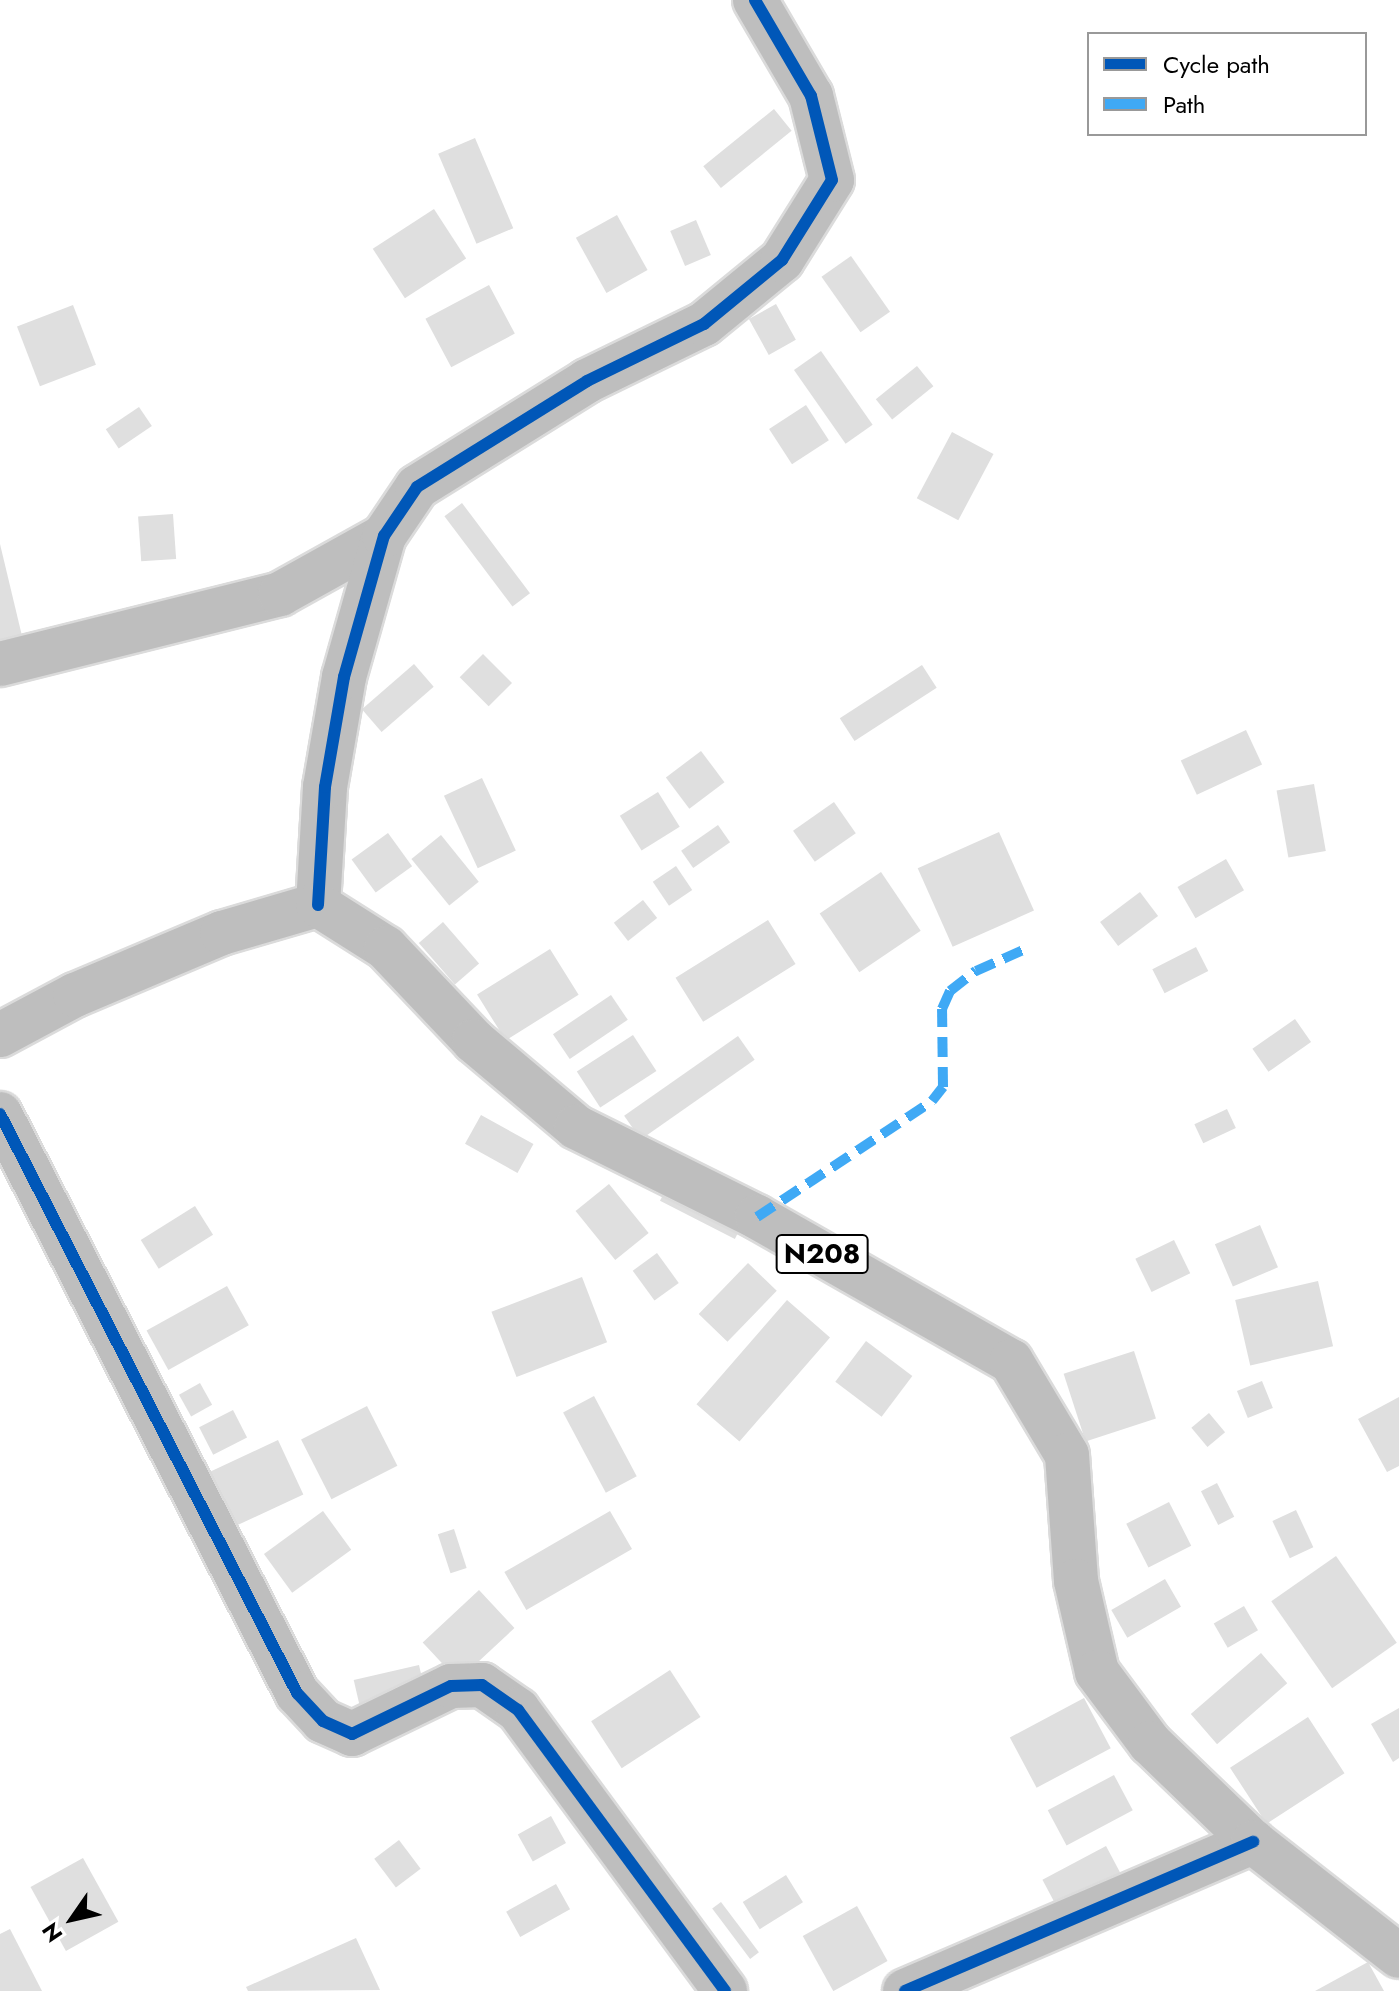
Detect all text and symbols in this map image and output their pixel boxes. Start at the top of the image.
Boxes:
legend [1087,32,1367,136]
text: Cycle path [1163,47,1270,82]
text: Path [1163,87,1205,122]
road number: N208 [774,1230,870,1278]
north arrow [32,1879,112,1959]
text: N [34,1916,70,1949]

